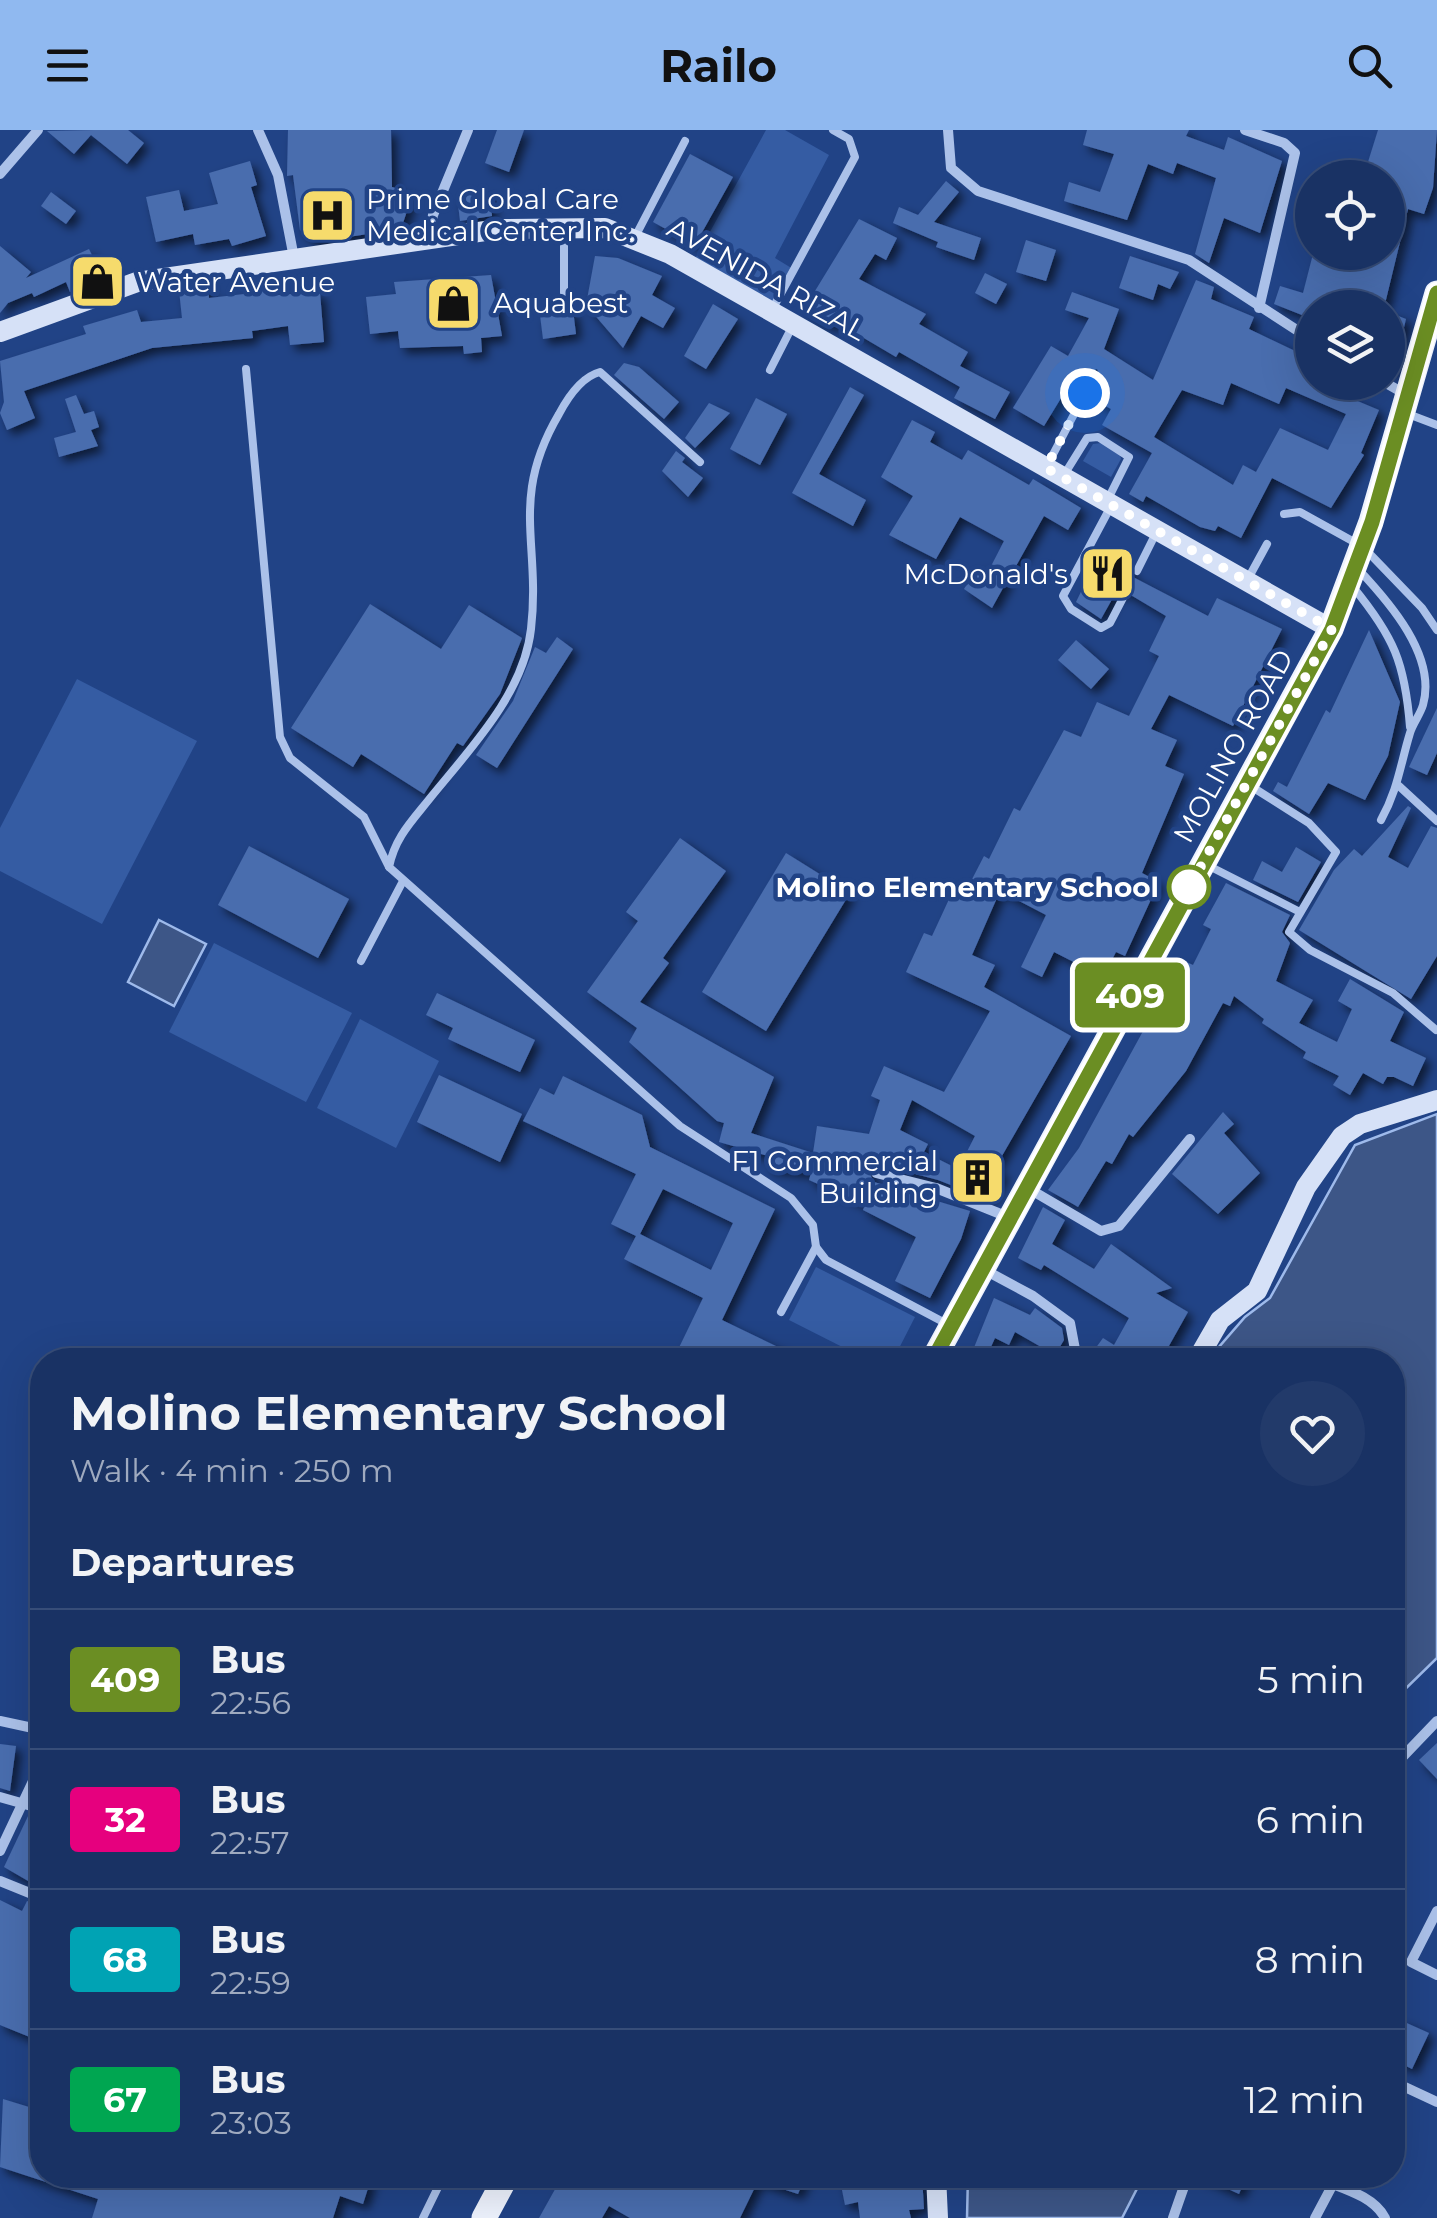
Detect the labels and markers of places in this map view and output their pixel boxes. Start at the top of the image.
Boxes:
place label: Prime Global Care Medical Center Inc. [366,182,634,248]
hospital icon: Prime Global Care Medical Center Inc. [297,185,357,245]
shop icon: Water Avenue [68,252,128,312]
place label: Water Avenue [137,265,335,299]
shop icon: Aquabest [424,273,484,333]
place label: Aquabest [493,286,628,320]
restaurant icon: McDonald's [1077,544,1137,604]
place label: McDonald's [904,557,1068,591]
marker: Molino Elementary School [1168,866,1210,908]
place label: Molino Elementary School [775,870,1159,904]
place label: F1 Commercial Building [731,1144,938,1210]
building icon: F1 Commercial Building [947,1147,1007,1207]

